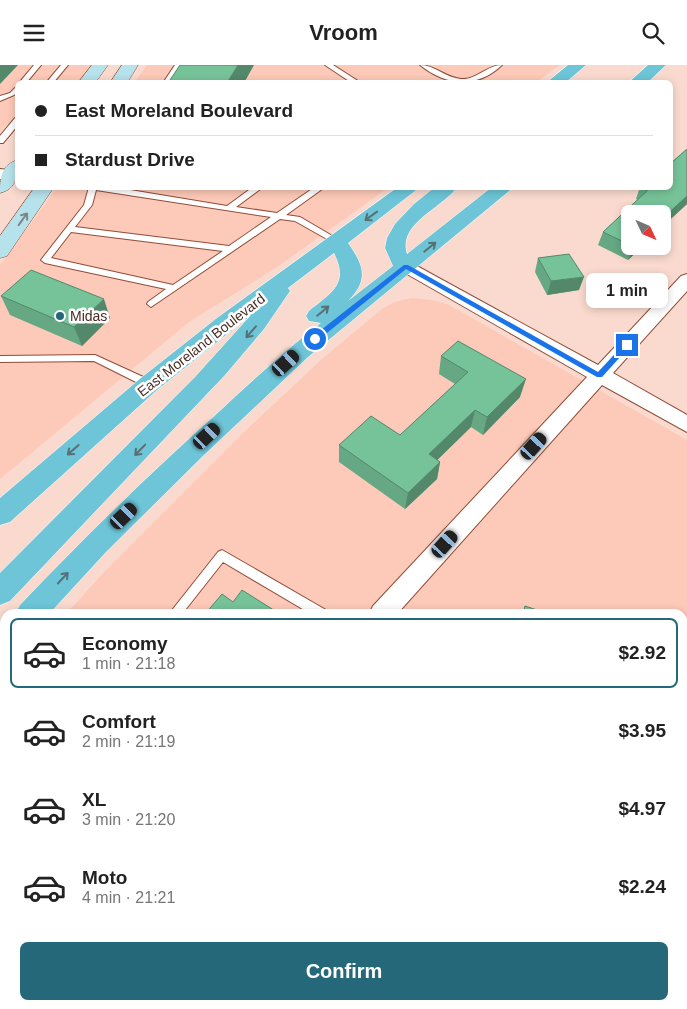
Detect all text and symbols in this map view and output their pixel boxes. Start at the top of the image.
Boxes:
icon: menu [20,19,48,47]
icon: search [639,19,667,47]
text: Vroom [309,20,378,45]
text: East Moreland Boulevard [65,100,293,121]
text: Stardust Drive [65,149,195,170]
north arrow [621,205,671,255]
map controls [621,205,671,255]
one-way arrow [364,211,378,221]
one-way arrow [17,213,28,226]
one-way arrow [424,241,437,252]
callout: 1 min [586,273,668,307]
text: 1 min [606,282,648,299]
street label: East Moreland Boulevard [134,290,268,400]
one-way arrow [316,306,329,317]
place label: Midas [70,308,107,324]
marker: Midas [54,310,66,322]
one-way arrow [245,325,256,338]
route start [304,328,326,350]
route end [616,334,638,356]
car [269,347,302,379]
car [190,420,223,452]
car [518,430,549,462]
one-way arrow [66,444,79,456]
one-way arrow [134,444,146,457]
car [107,500,140,532]
car [429,528,460,560]
one-way arrow [57,572,69,585]
icon: car [22,631,67,676]
text: Economy [82,633,168,654]
text: $2.92 [618,642,666,663]
text: 1 min · 21:18 [82,655,175,672]
icon: car [22,709,67,754]
text: Comfort [82,711,156,732]
text: $3.95 [618,720,666,741]
text: 2 min · 21:19 [82,733,175,750]
icon: car [22,787,67,832]
text: XL [82,789,106,810]
text: $4.97 [618,798,666,819]
text: 3 min · 21:20 [82,811,175,828]
icon: car [22,865,67,910]
text: Moto [82,867,127,888]
text: $2.24 [618,876,666,897]
text: 4 min · 21:21 [82,889,175,906]
button: Confirm [20,942,668,1000]

